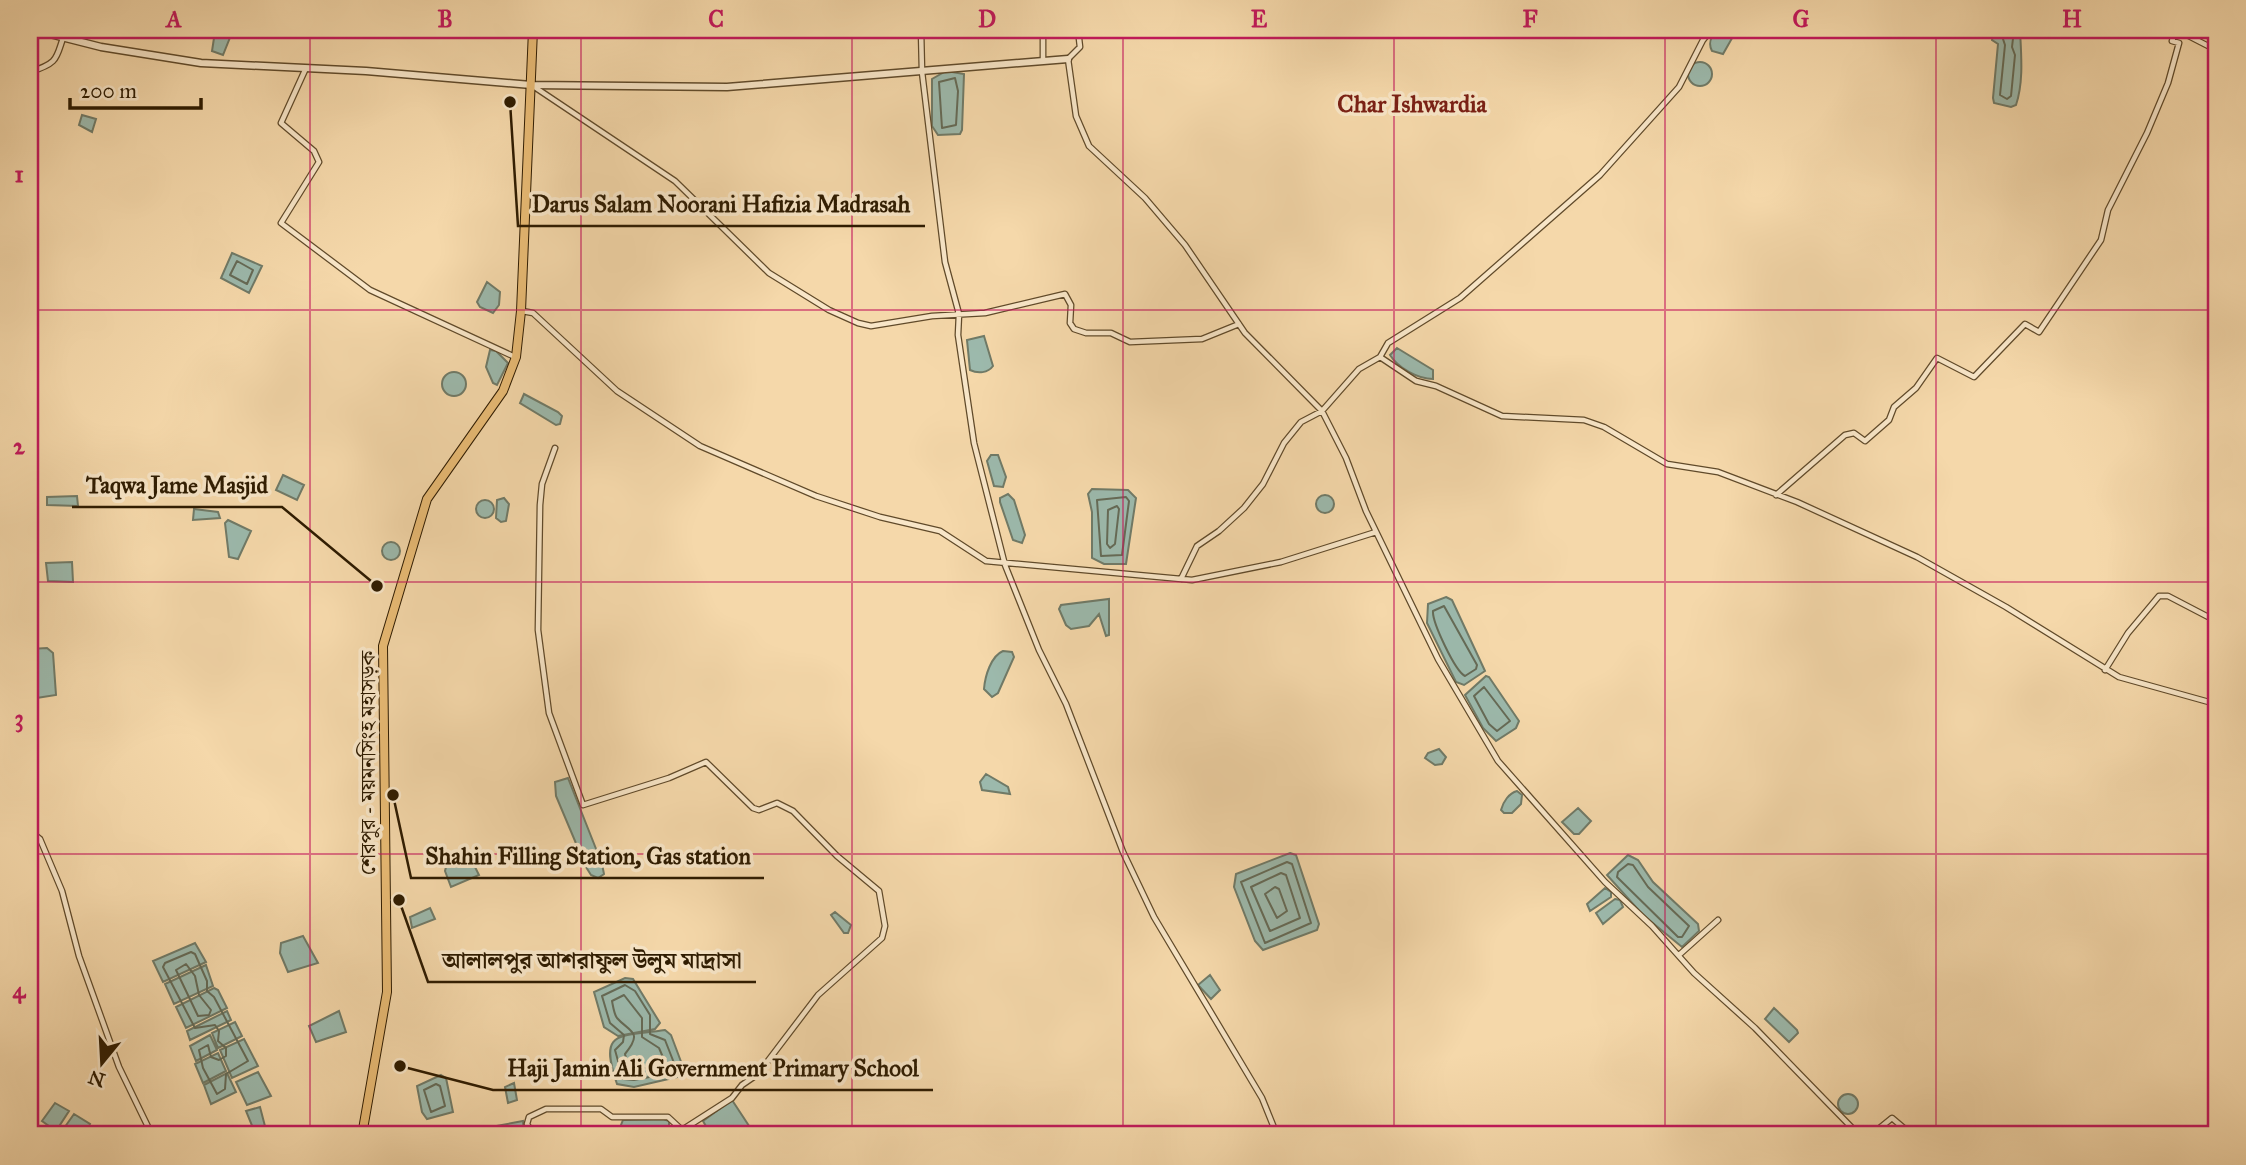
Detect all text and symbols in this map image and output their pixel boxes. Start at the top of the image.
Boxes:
text: A [164,5,182,33]
text: B [437,5,453,33]
text: C [708,5,724,33]
text: D [978,5,996,33]
text: E [1251,5,1268,33]
text: F [1522,5,1538,33]
text: G [1793,5,1810,33]
text: H [2062,5,2082,33]
scale bar [70,66,201,110]
text: 200 m [80,78,137,104]
district label: Char Ishwardia [1337,89,1488,119]
text: 1 [14,160,24,188]
callout: Darus Salam Noorani Hafizia Madrasah [518,182,925,226]
text: Darus Salam Noorani Hafizia Madrasah [532,190,911,218]
text: 2 [13,432,25,460]
callout: Taqwa Jame Masjid [72,463,282,507]
text: Taqwa Jame Masjid [85,471,269,500]
street label: শেরপুর - ময়মনসিংহ মহাসড়ক [355,650,381,875]
text: 3 [14,704,24,733]
callout: Shahin Filling Station, Gas station [411,834,764,878]
text: Shahin Filling Station, Gas station [425,842,751,871]
callout: আলালপুর আশরাফুল উলুম মাদ্রাসা [428,938,756,982]
text: আলালপুর আশরাফুল উলুম মাদ্রাসা [441,946,742,974]
text: 4 [13,976,27,1004]
north arrow [66,1028,136,1098]
callout: Haji Jamin Ali Government Primary School [493,1046,933,1090]
text: Haji Jamin Ali Government Primary School [507,1054,920,1083]
text: N [86,1065,108,1092]

